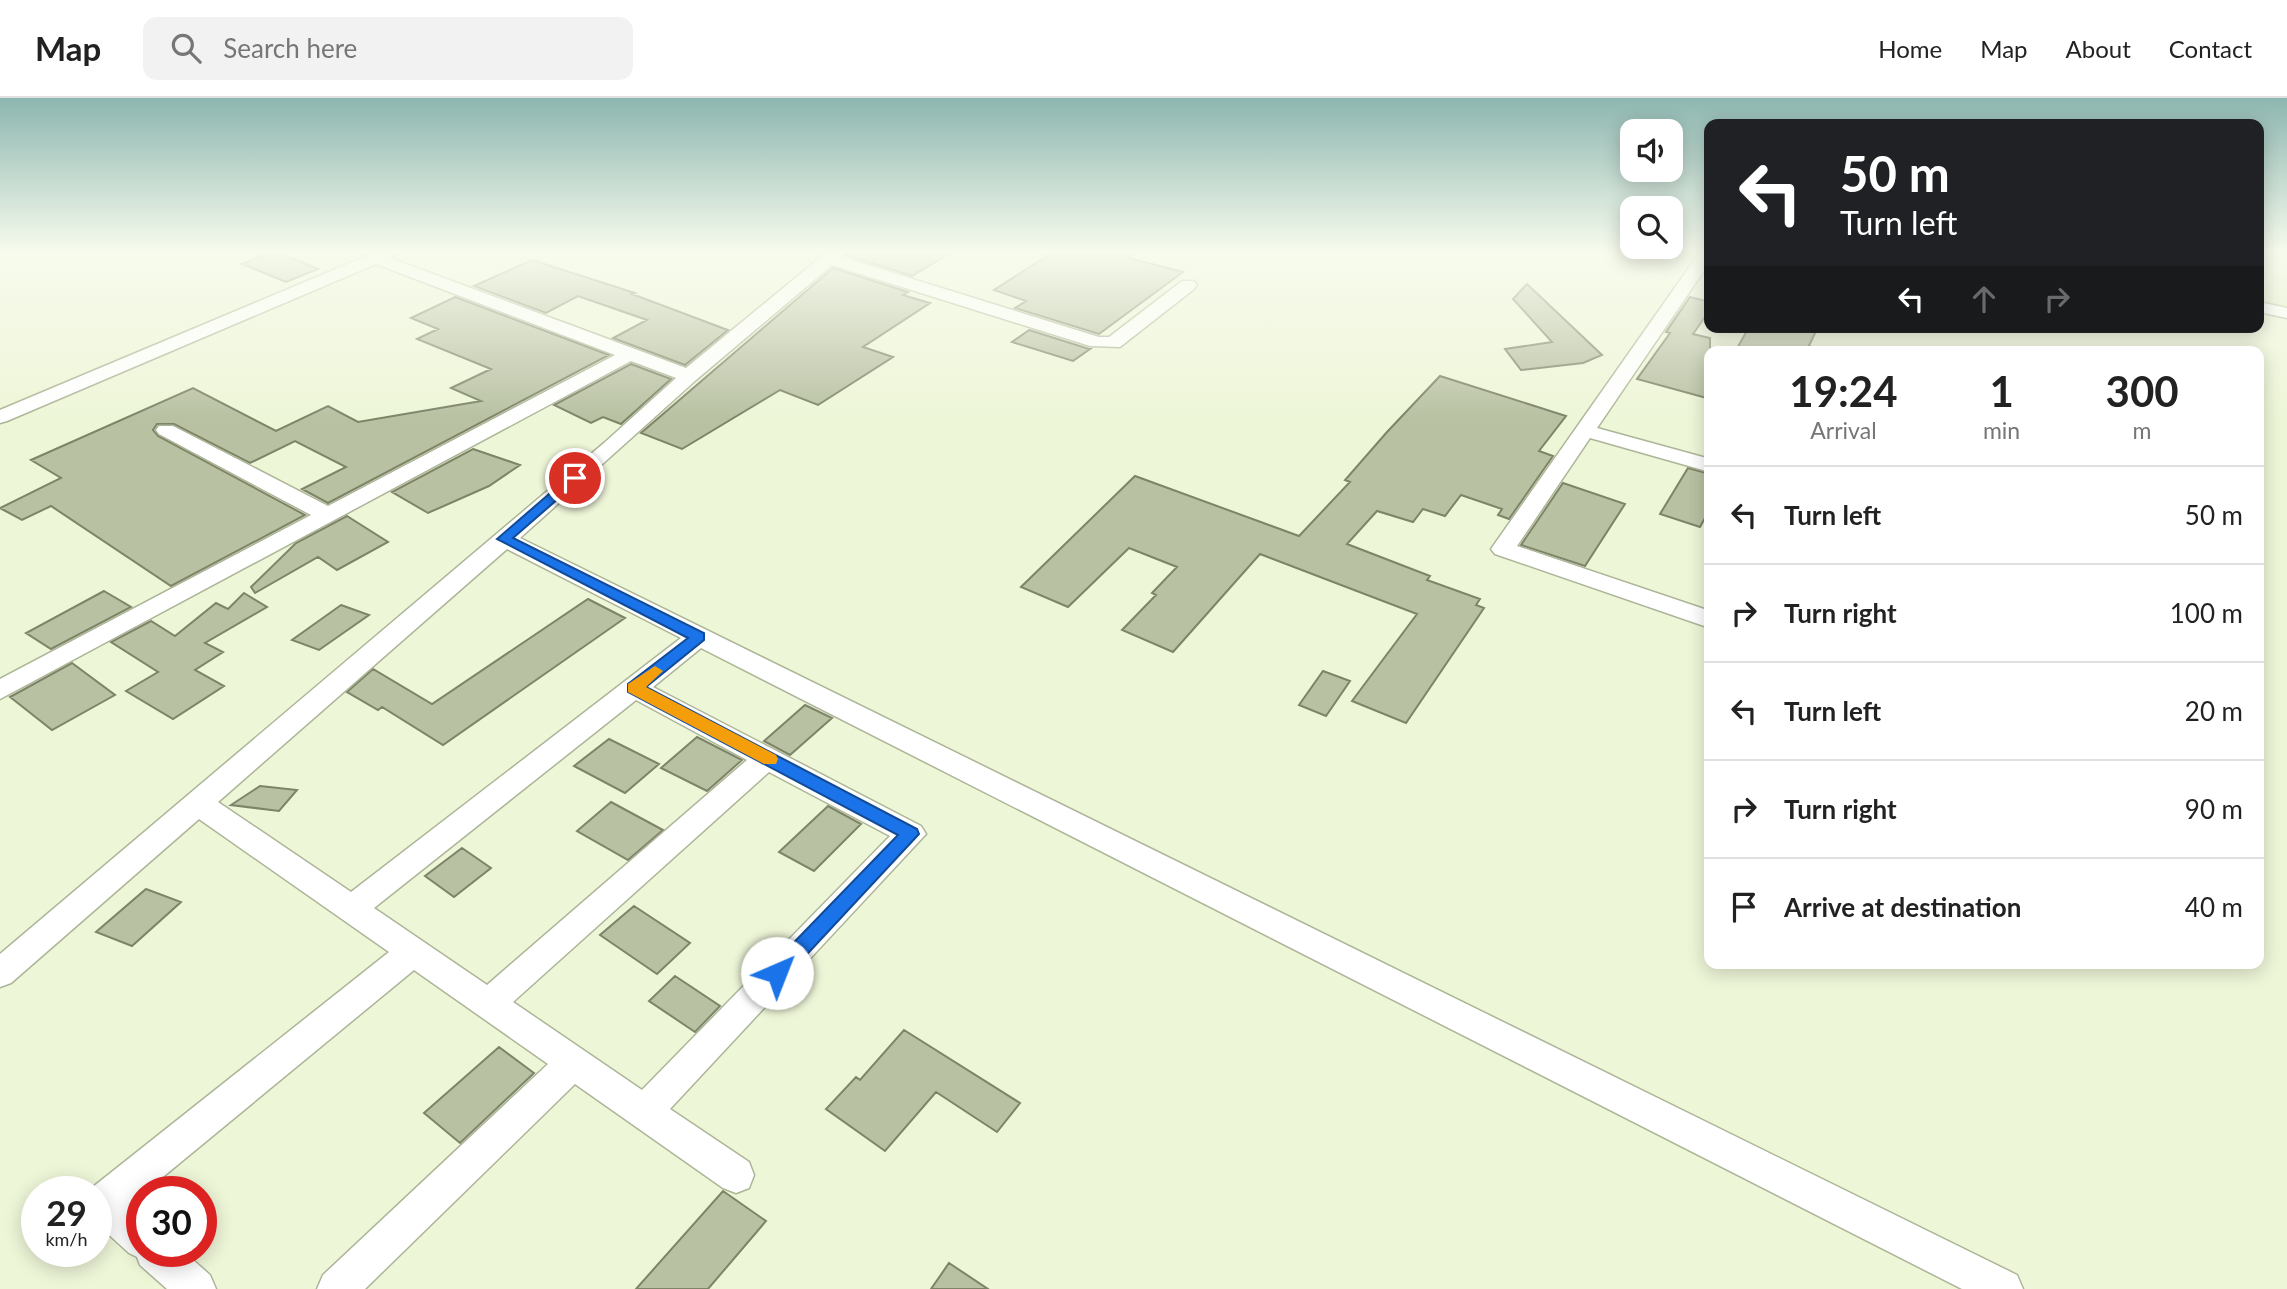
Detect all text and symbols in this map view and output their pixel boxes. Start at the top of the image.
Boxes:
search box [143,17,633,80]
text: Map [35,28,101,68]
icon: search [167,29,205,67]
text: Search here [223,32,357,64]
text: Home [1878,34,1942,63]
text: Map [1980,34,2028,63]
text: About [2066,34,2131,63]
text: Contact [2169,34,2252,63]
map controls [1620,119,1683,259]
button: sound [1620,119,1683,182]
text: 50 m [1840,144,1950,202]
icon: left [1725,147,1816,238]
button: search [1620,196,1683,259]
text: Turn left [1840,203,1957,242]
icon: left [1892,280,1930,318]
icon: ahead [1965,280,2003,318]
icon: right [2038,280,2076,318]
text: 19:24 [1789,366,1898,416]
text: 1 [1989,366,2014,416]
text: 300 [2106,366,2179,416]
text: Arrival [1810,416,1877,444]
text: min [1983,416,2020,444]
text: m [2133,416,2152,444]
pin [545,448,605,508]
icon: arrive [556,459,594,497]
icon: left [1725,496,1763,534]
text: Turn left [1784,499,1881,531]
text: 50 m [2185,499,2243,531]
icon: right [1725,594,1763,632]
text: Turn right [1784,597,1897,629]
text: 100 m [2170,597,2243,629]
icon: left [1725,692,1763,730]
text: Turn left [1784,695,1881,727]
text: 20 m [2185,695,2243,727]
icon: right [1725,790,1763,828]
text: Turn right [1784,793,1897,825]
text: 90 m [2185,793,2243,825]
icon: arrive [1725,888,1763,926]
text: Arrive at destination [1784,891,2021,923]
text: 40 m [2185,891,2243,923]
position arrow [740,936,814,1010]
speed limit sign: 30 [126,1176,217,1267]
text: 29 [46,1191,87,1233]
text: km/h [45,1228,88,1250]

